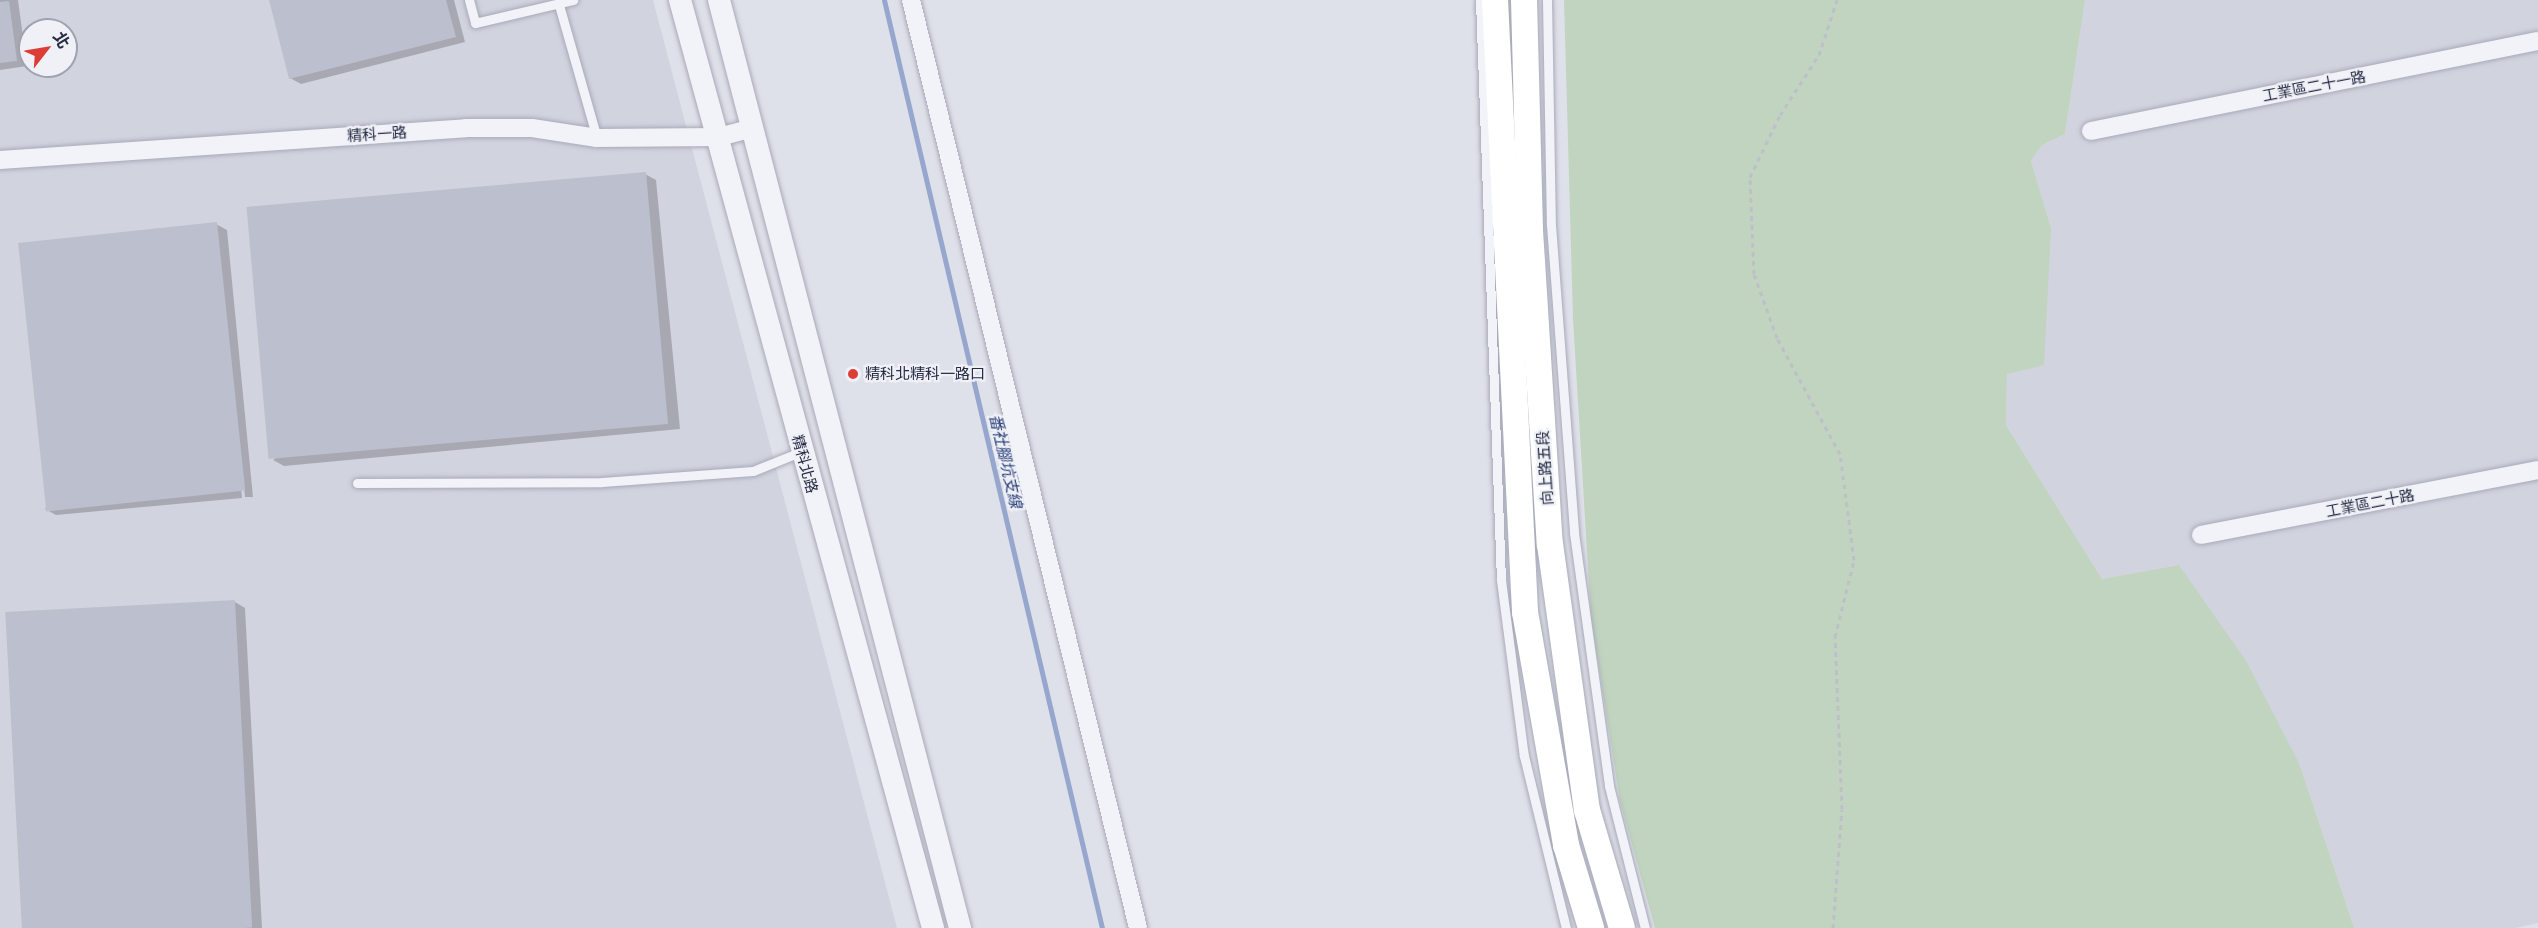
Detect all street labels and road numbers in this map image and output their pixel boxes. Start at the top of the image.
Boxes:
street label: 工業區二十一路 [2261,67,2367,105]
street label: 精科一路 [346,123,408,145]
street label: 向上路五段 [1533,430,1557,506]
street label: 精科北路 [789,433,821,495]
street label: 工業區二十路 [2324,486,2416,520]

